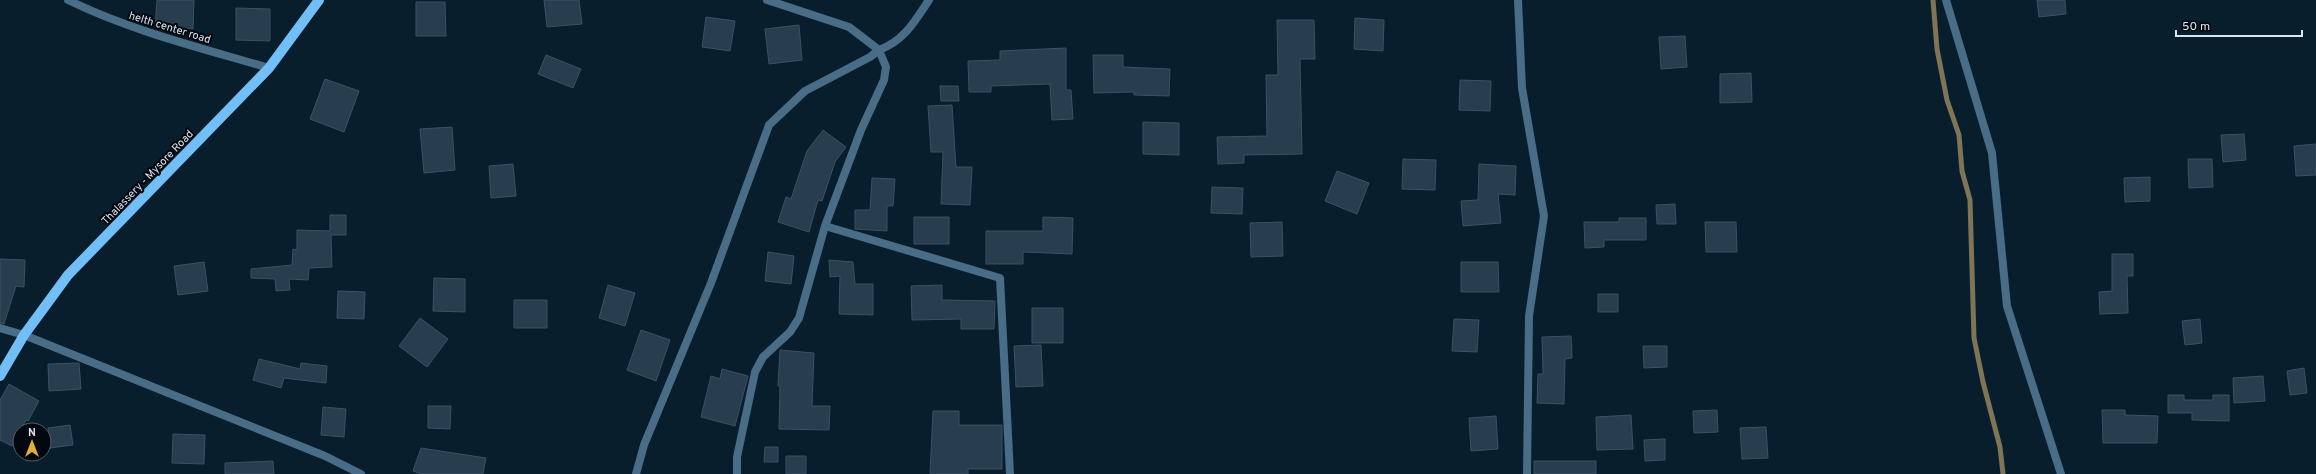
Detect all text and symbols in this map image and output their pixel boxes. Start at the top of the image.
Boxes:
street label: helth center road [127,9,212,47]
scale bar [2176,12,2302,38]
text: 50 m [2182,19,2210,35]
street label: Thalassery - Mysore Road [99,127,197,228]
north arrow [12,422,52,462]
text: N [28,426,36,440]

